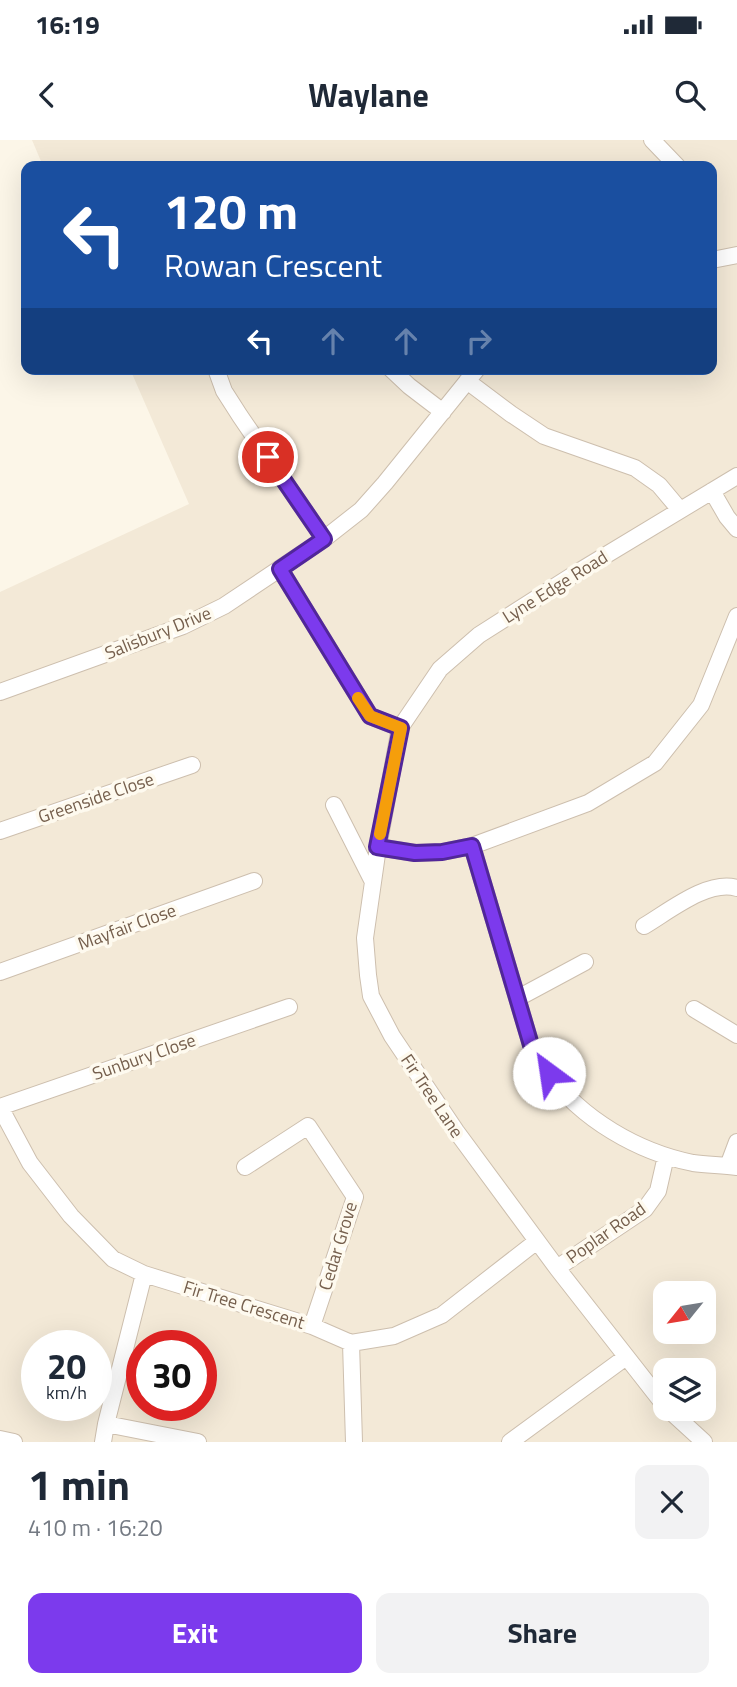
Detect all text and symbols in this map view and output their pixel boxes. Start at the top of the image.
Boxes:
text: 16:19 [35,5,100,44]
text: Waylane [308,71,429,119]
icon: back [28,76,66,114]
icon: search [671,76,709,114]
text: 120 m [164,173,298,248]
icon: left [49,189,140,280]
text: Rowan Crescent [164,241,382,289]
icon: left [241,322,279,360]
icon: ahead [314,322,352,360]
icon: ahead [387,322,425,360]
icon: right [460,322,498,360]
pin [238,427,298,487]
icon: arrive [249,438,287,476]
street label: Lyne Edge Road [497,543,613,630]
street label: Salisbury Drive [101,599,215,666]
street label: Greenside Close [34,765,157,830]
street label: Mayfair Close [74,896,180,957]
street label: Sunbury Close [88,1026,199,1087]
position arrow [512,1036,586,1110]
street label: Fir Tree Lane [394,1048,470,1143]
street label: Poplar Road [560,1195,651,1270]
street label: Cedar Grove [311,1198,364,1294]
street label: Fir Tree Crescent [180,1273,309,1336]
north arrow [653,1281,716,1344]
map controls [653,1281,716,1421]
speed limit sign: 30 [126,1330,217,1421]
text: 20 [47,1339,86,1393]
button: layers [653,1358,716,1421]
text: km/h [46,1379,87,1406]
text: 1 min [28,1452,130,1516]
button: close [635,1465,709,1539]
text: 410 m · 16:20 [28,1510,163,1545]
button: Exit [28,1593,362,1673]
button: Share [376,1593,709,1673]

